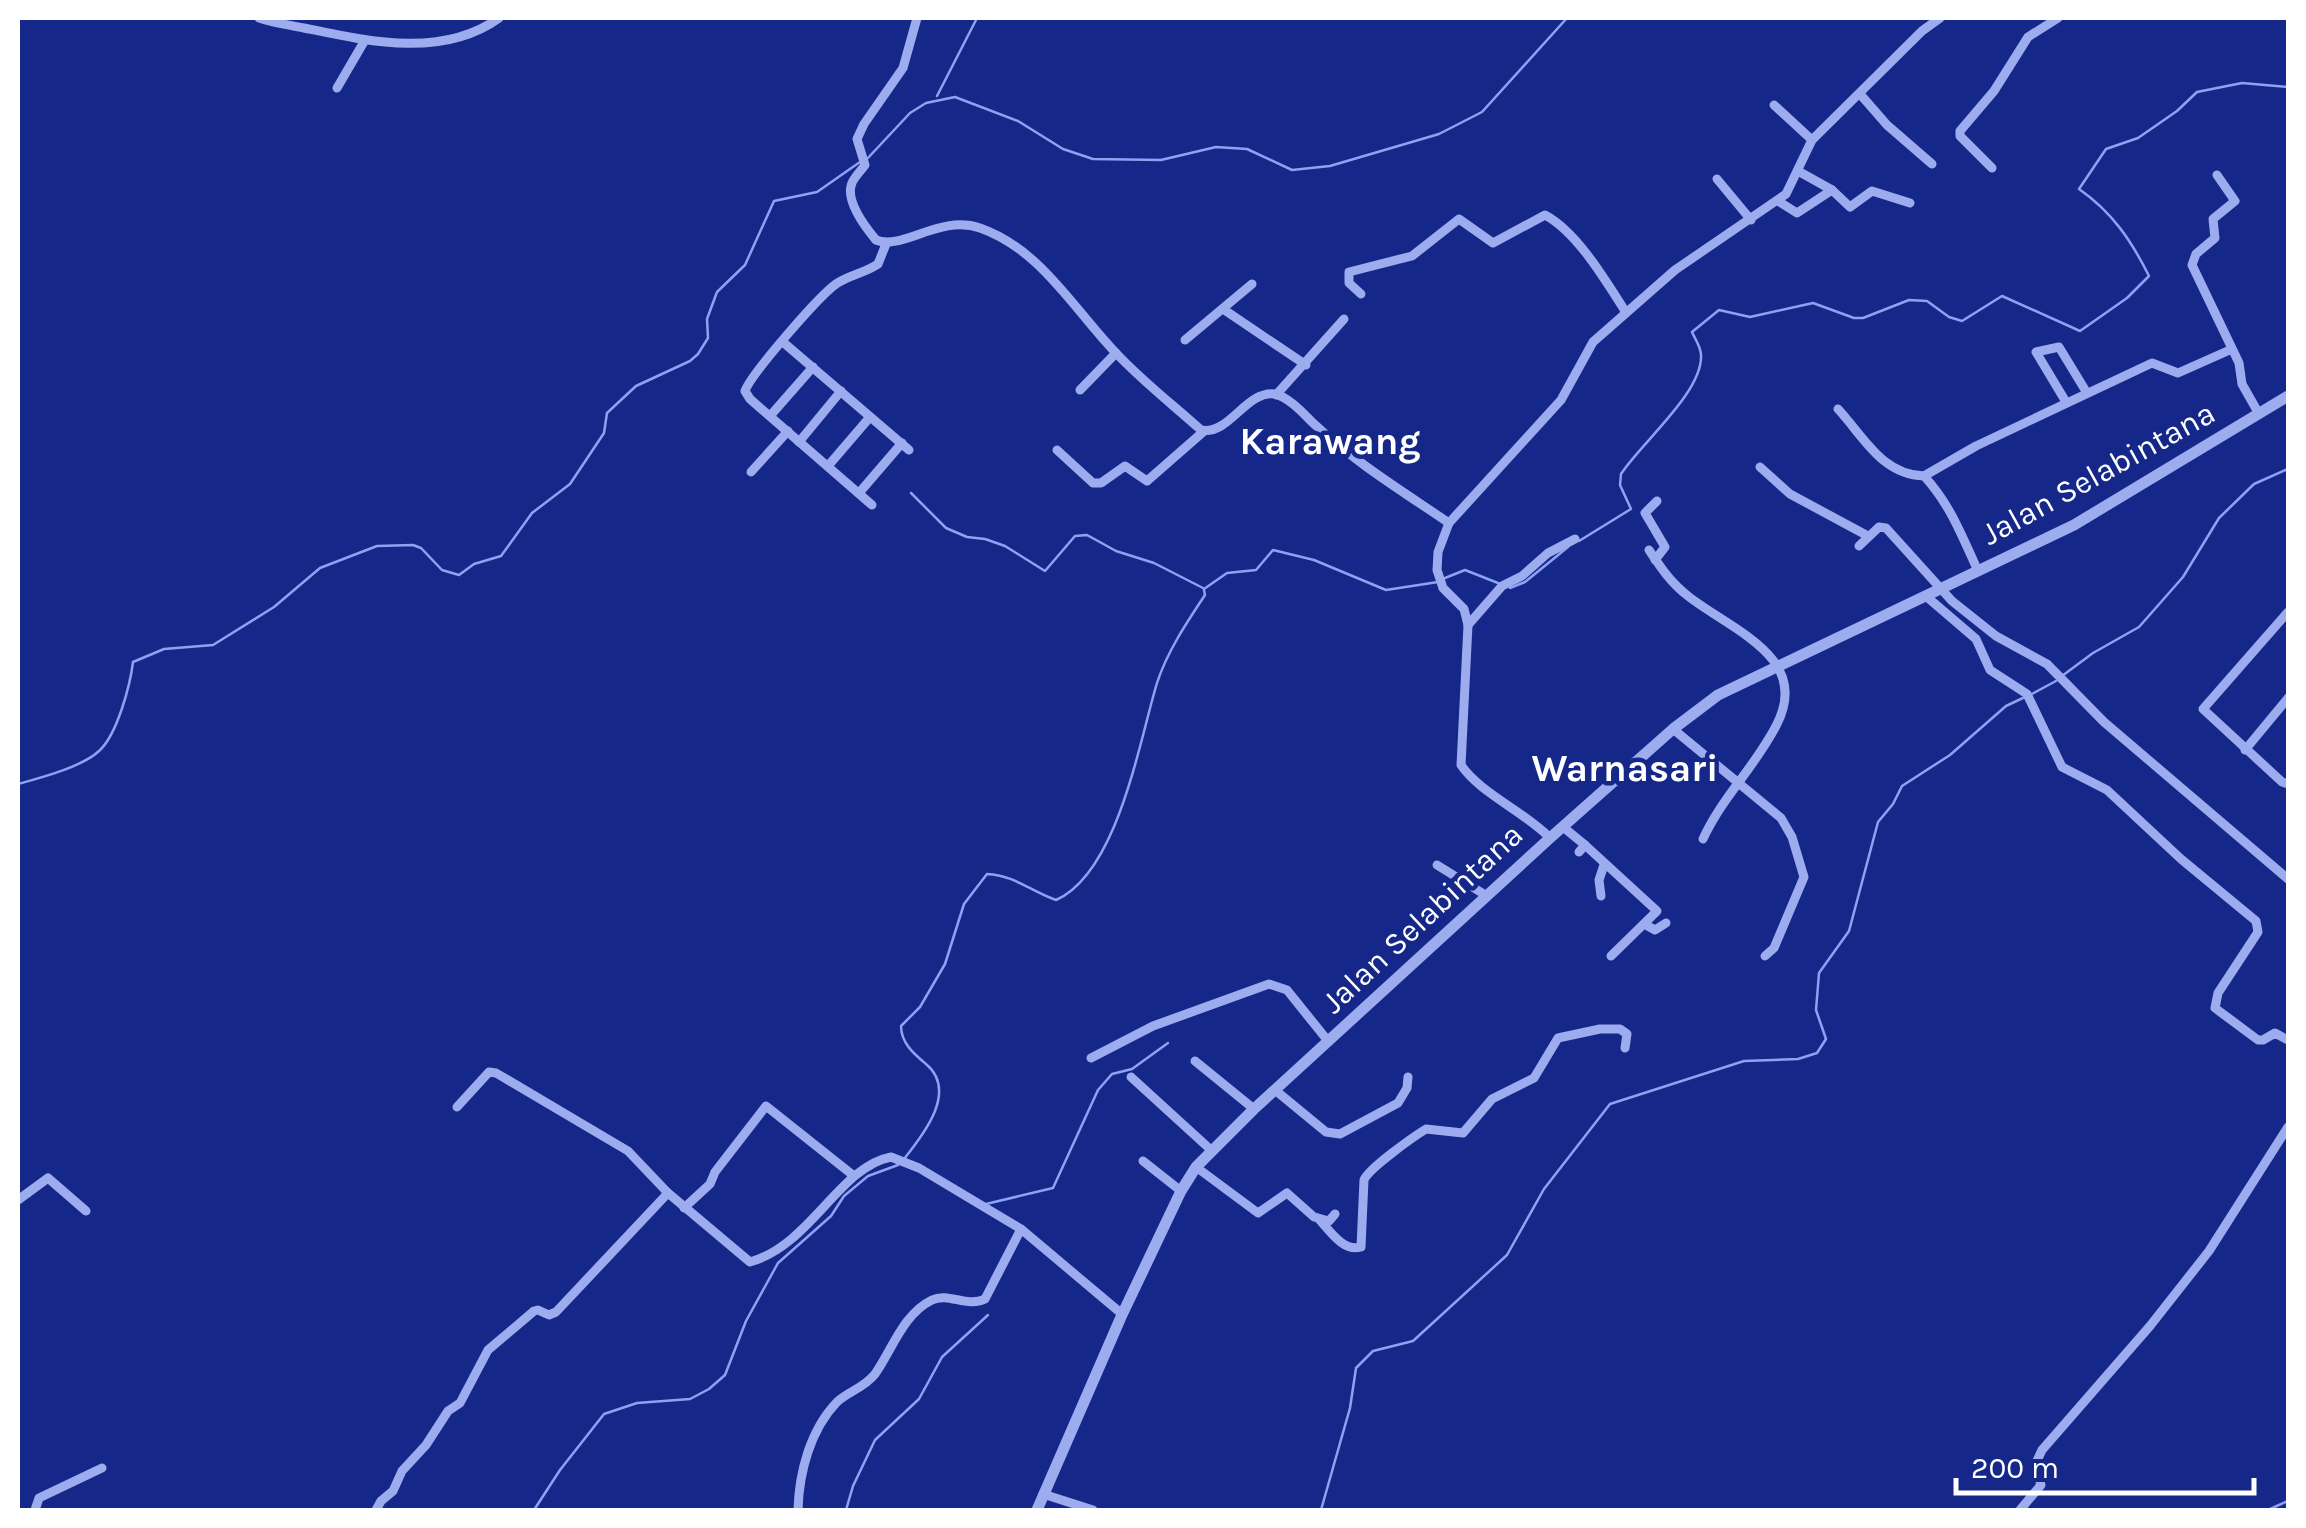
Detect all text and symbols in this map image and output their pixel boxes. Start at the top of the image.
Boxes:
street label: Jalan Selabintana [1975,394,2221,553]
district label: Karawang [1239,419,1421,464]
district label: Warnasari [1531,746,1719,791]
street label: Jalan Selabintana [1314,816,1530,1021]
scale bar [1956,1433,2254,1495]
text: 200 m [1971,1450,2059,1486]

